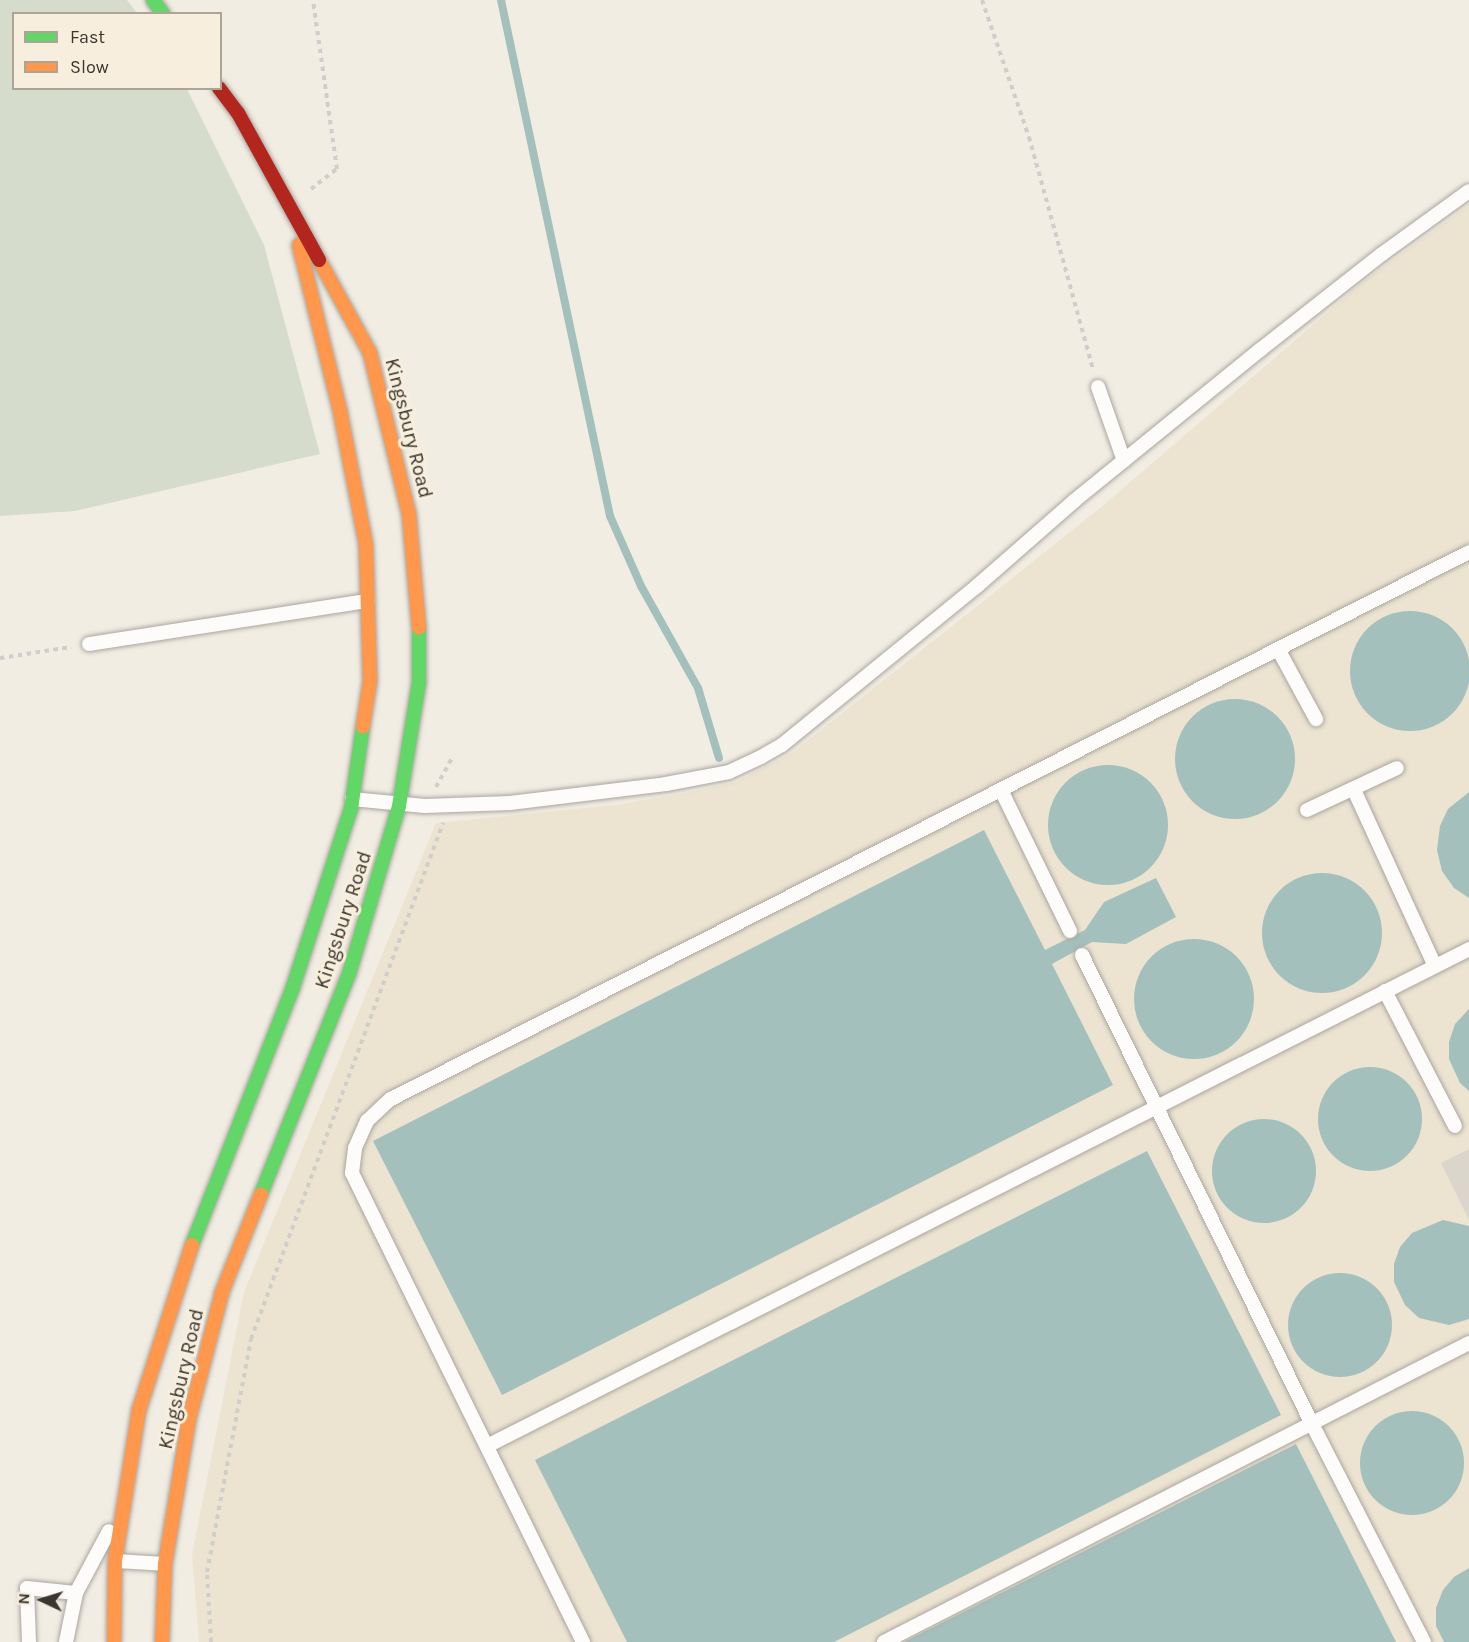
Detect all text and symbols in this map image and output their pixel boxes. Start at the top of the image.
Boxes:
legend [12,12,222,90]
text: Fast [70,26,105,48]
text: Slow [70,56,109,78]
street label: Kingsbury Road [380,356,438,500]
street label: Kingsbury Road [309,848,377,992]
street label: Kingsbury Road [153,1307,209,1451]
north arrow [12,1570,72,1630]
text: N [14,1592,33,1605]

